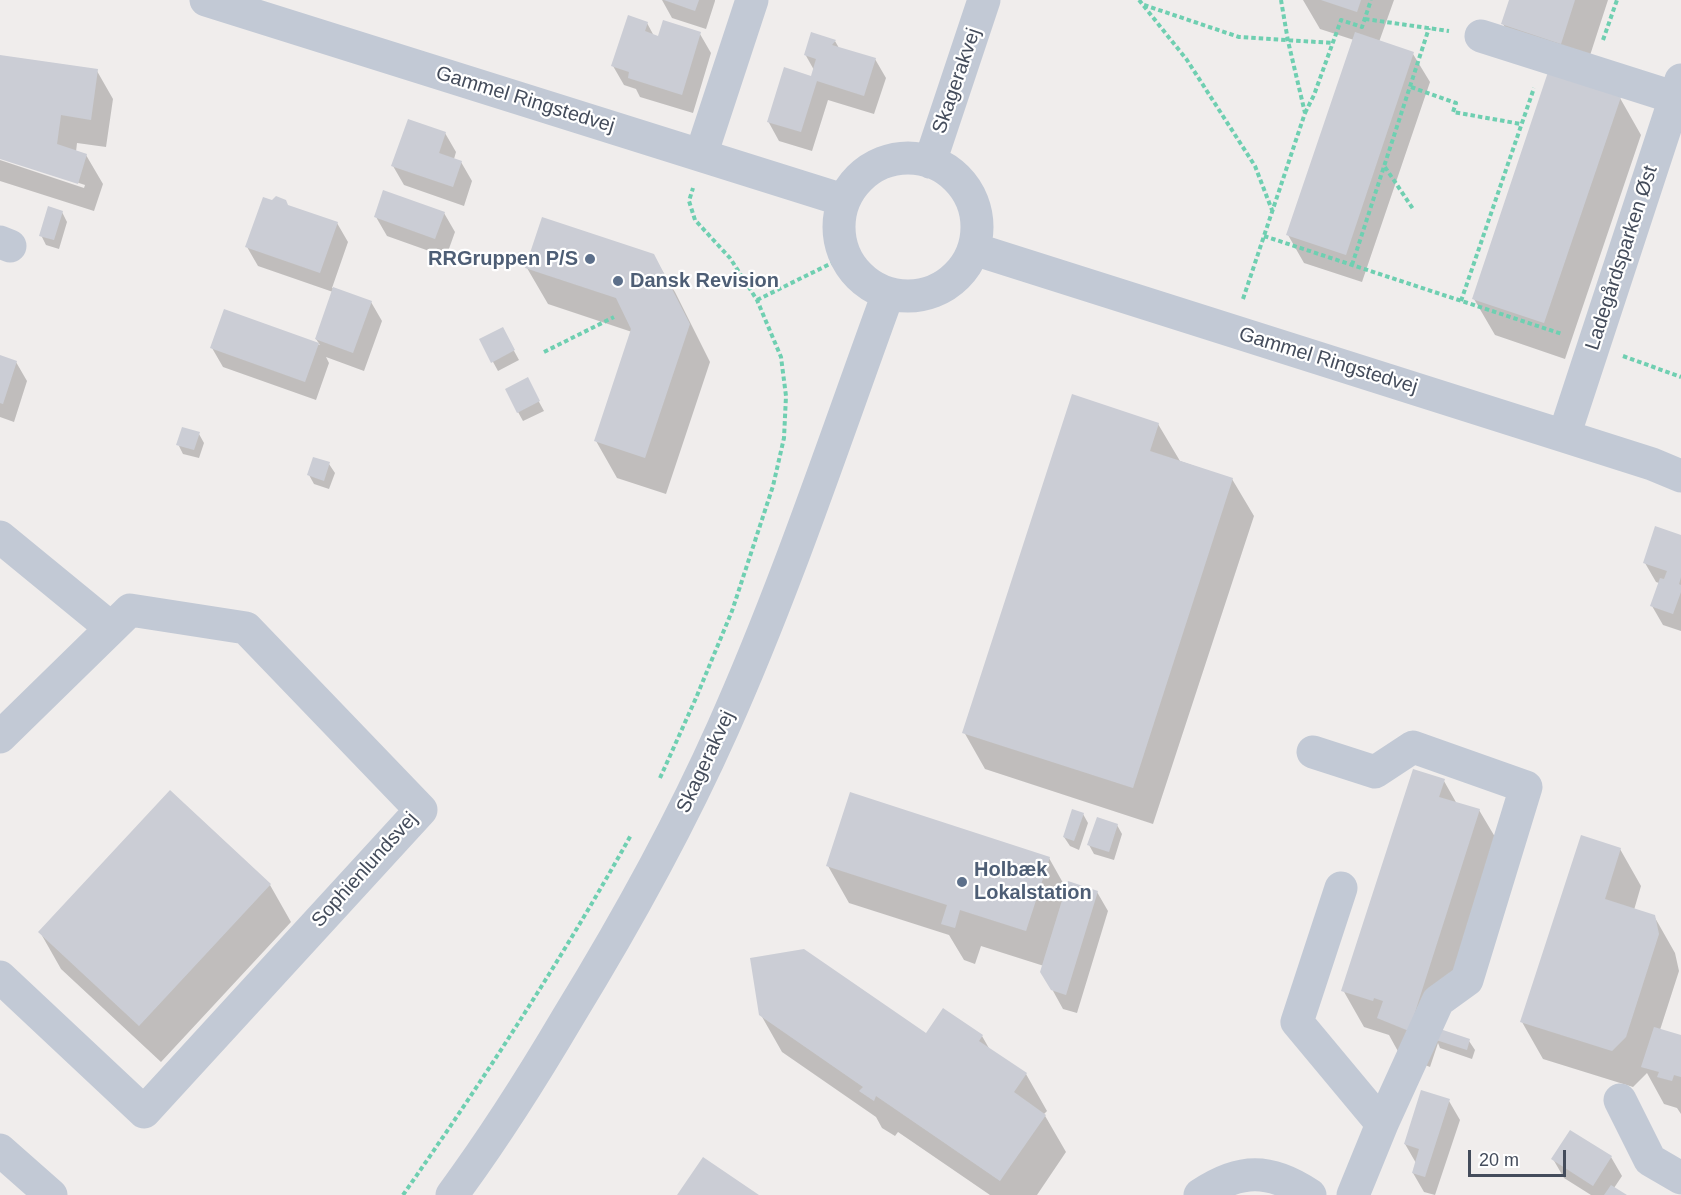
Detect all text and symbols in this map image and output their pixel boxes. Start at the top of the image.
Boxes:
street label: Skagerakvej [928,25,986,137]
street label: Gammel Ringstedvej [433,61,617,139]
street label: Ladegårdsparken Øst [1581,163,1663,353]
place label: RRGruppen P/S [428,247,578,271]
marker: RRGruppen P/S [583,252,597,266]
place label: Dansk Revision [630,269,779,293]
marker: Dansk Revision [611,274,625,288]
street label: Gammel Ringstedvej [1236,322,1420,400]
street label: Skagerakvej [672,707,740,817]
street label: Sophienlundsvej [307,807,423,933]
place label: Holbæk Lokalstation [974,858,1092,905]
marker: Holbæk Lokalstation [955,875,969,889]
scale bar [1471,1138,1568,1176]
text: 20 m [1479,1150,1519,1170]

